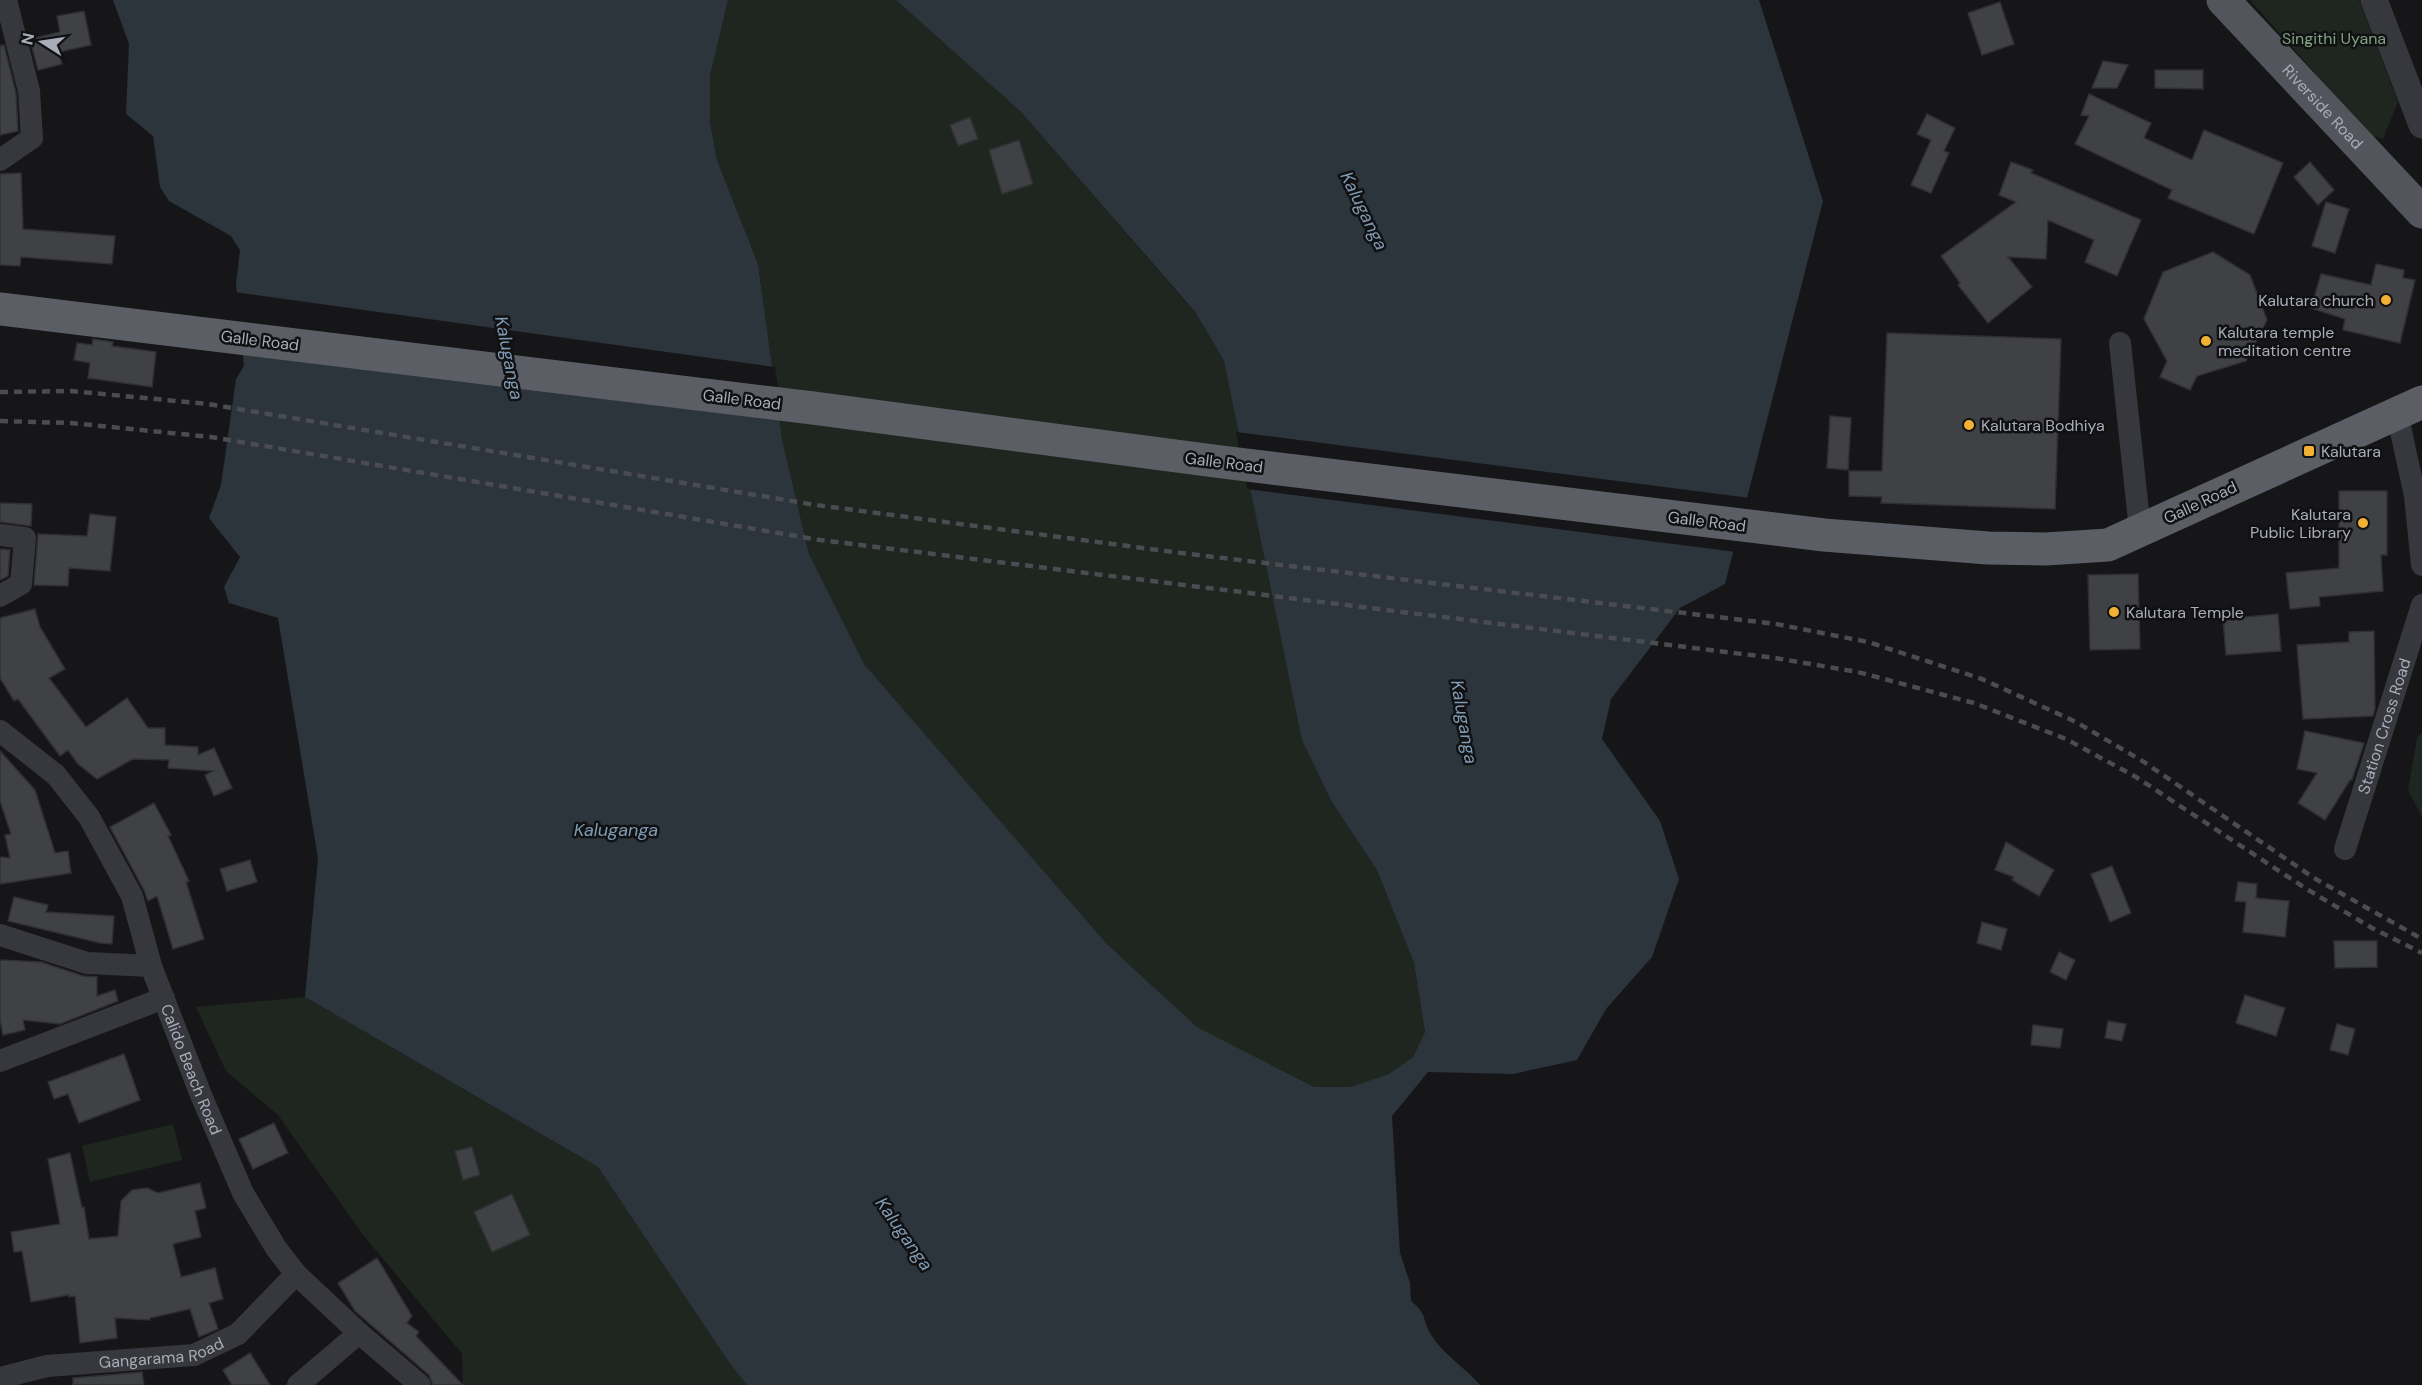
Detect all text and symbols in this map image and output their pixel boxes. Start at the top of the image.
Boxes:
north arrow [12,12,72,72]
park label: Singithi Uyana [2282,28,2386,49]
text: N [16,31,39,47]
street label: Riverside Road [2278,60,2368,154]
water label: Kaluganga [1335,168,1393,254]
place label: Kalutara church [2258,290,2374,311]
marker: Kalutara church [2379,293,2393,307]
water label: Kaluganga [489,314,529,402]
place label: Kalutara temple meditation centre [2218,322,2351,361]
street label: Galle Road [220,325,300,356]
marker: Kalutara temple meditation centre [2199,334,2213,348]
street label: Galle Road [702,384,782,415]
place label: Kalutara Bodhiya [1981,415,2105,436]
marker: Kalutara Bodhiya [1962,418,1976,432]
place label: Kalutara [2321,441,2381,462]
marker: Kalutara [2302,444,2316,458]
street label: Galle Road [1184,447,1264,478]
street label: Galle Road [2160,476,2240,529]
place label: Kalutara Public Library [2250,504,2351,543]
street label: Galle Road [1667,506,1747,537]
marker: Kalutara Public Library [2356,516,2370,530]
place label: Kalutara Temple [2126,602,2244,623]
marker: Kalutara Temple [2107,605,2121,619]
street label: Station Cross Road [2353,656,2416,797]
water label: Kaluganga [1445,678,1483,766]
water label: Kaluganga [574,818,658,842]
street label: Calido Beach Road [156,1001,227,1138]
water label: Kaluganga [870,1192,938,1276]
street label: Gangarama Road [98,1332,227,1373]

